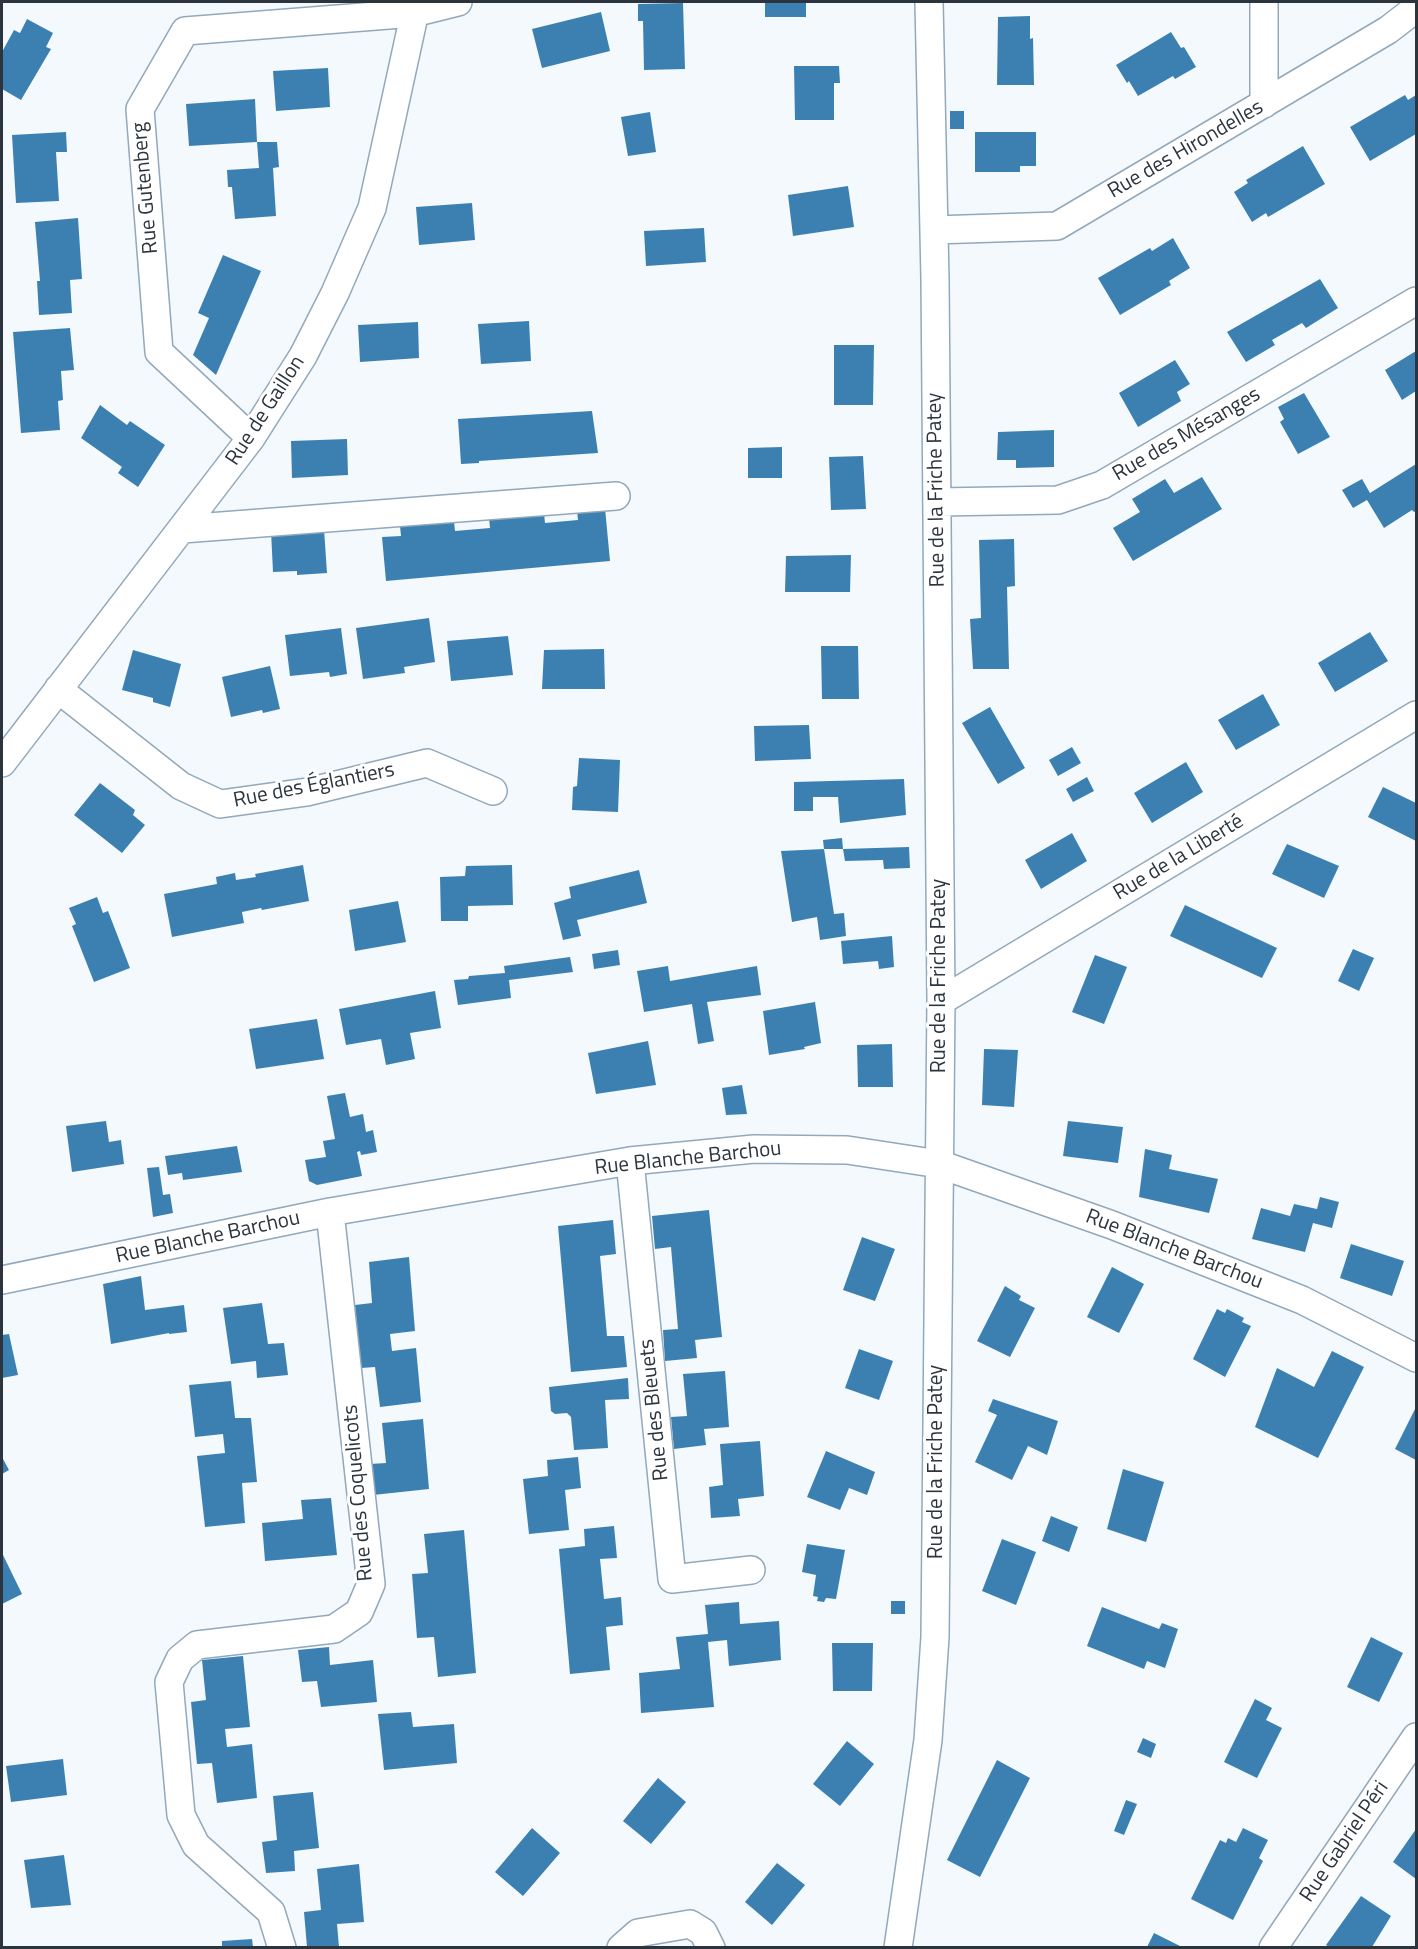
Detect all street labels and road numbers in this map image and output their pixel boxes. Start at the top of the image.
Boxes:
street label: Rue des Hirondelles [1104,95,1268,205]
street label: Rue Gutenberg [128,121,164,255]
street label: Rue de Gaillon [221,351,311,471]
street label: Rue des Mésanges [1109,383,1265,487]
street label: Rue de la Friche Patey [923,393,951,587]
street label: Rue des Églantiers [231,758,397,814]
street label: Rue de la Liberté [1109,809,1249,907]
street label: Rue de la Friche Patey [927,879,953,1073]
street label: Rue Blanche Barchou [593,1137,783,1181]
street label: Rue Blanche Barchou [1082,1205,1266,1295]
street label: Rue Blanche Barchou [114,1206,302,1270]
street label: Rue des Bleuets [635,1338,675,1482]
street label: Rue de la Friche Patey [924,1365,950,1559]
street label: Rue des Coquelicots [339,1404,379,1582]
street label: Rue Gabriel Péri [1295,1777,1395,1907]

